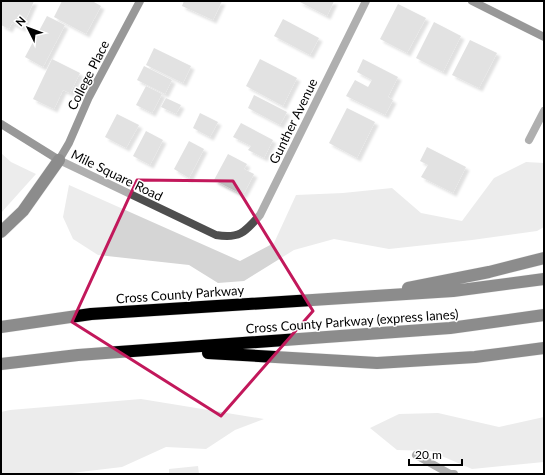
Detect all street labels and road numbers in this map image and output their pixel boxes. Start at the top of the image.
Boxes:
street label: College Place [64,37,112,113]
street label: Gunther Avenue [265,76,321,166]
street label: Mile Square Road [69,146,165,204]
street label: Cross County Parkway [115,282,245,306]
street label: Cross County Parkway (express lanes) [245,306,459,336]

